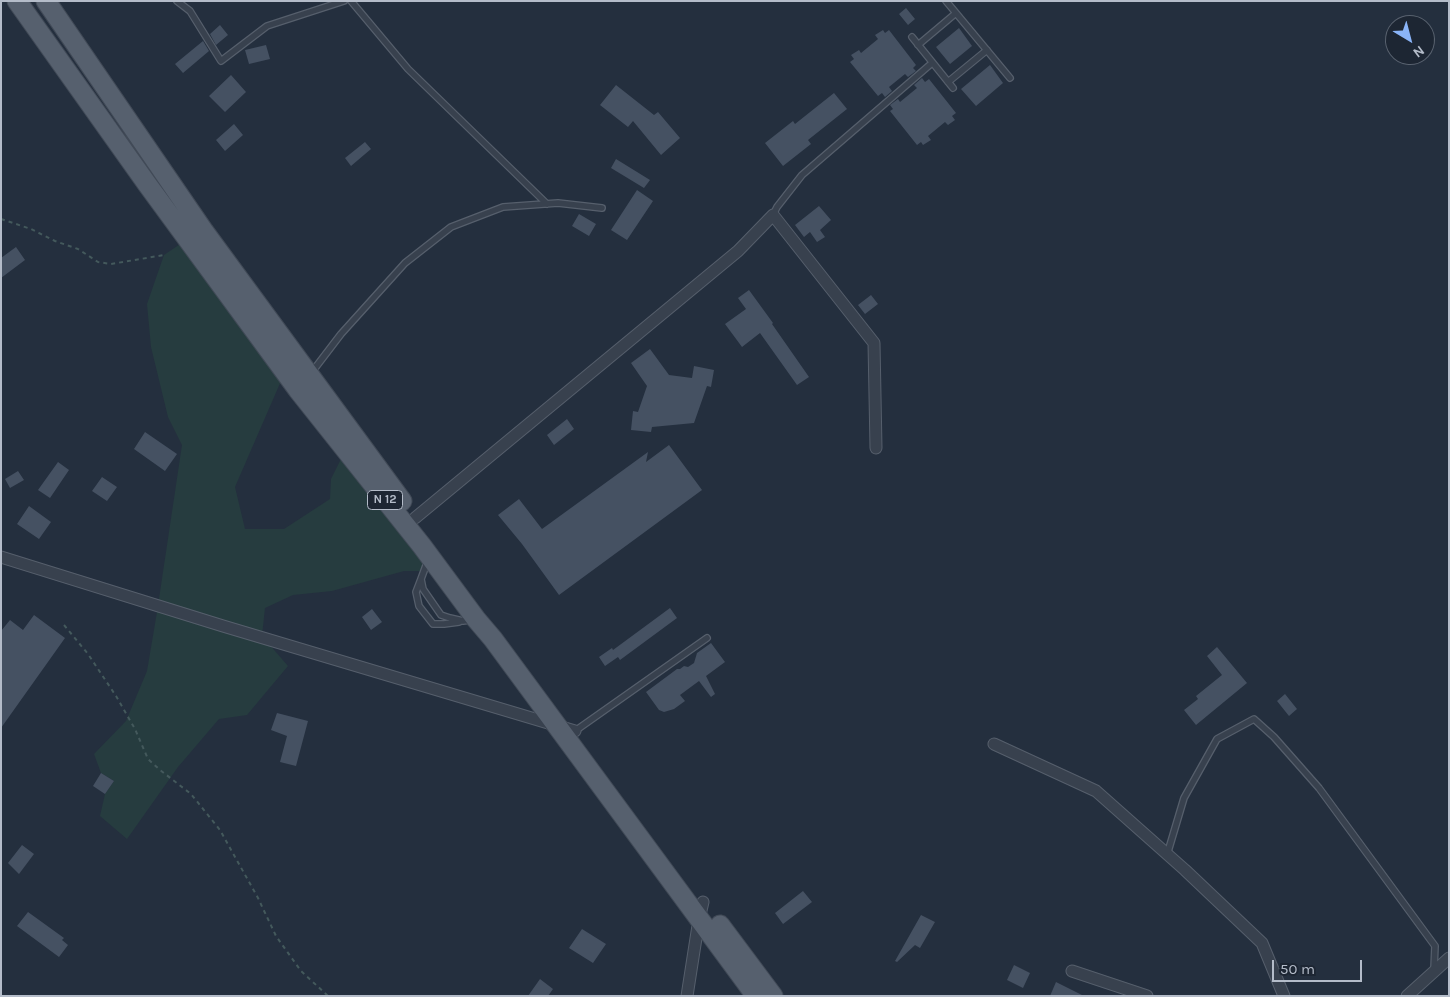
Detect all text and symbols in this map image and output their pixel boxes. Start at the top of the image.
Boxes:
north arrow [1385,15,1435,65]
text: N [1410,42,1428,61]
road number: N 12 [368,490,402,510]
scale bar [1275,950,1365,982]
text: 50 m [1280,960,1315,978]

